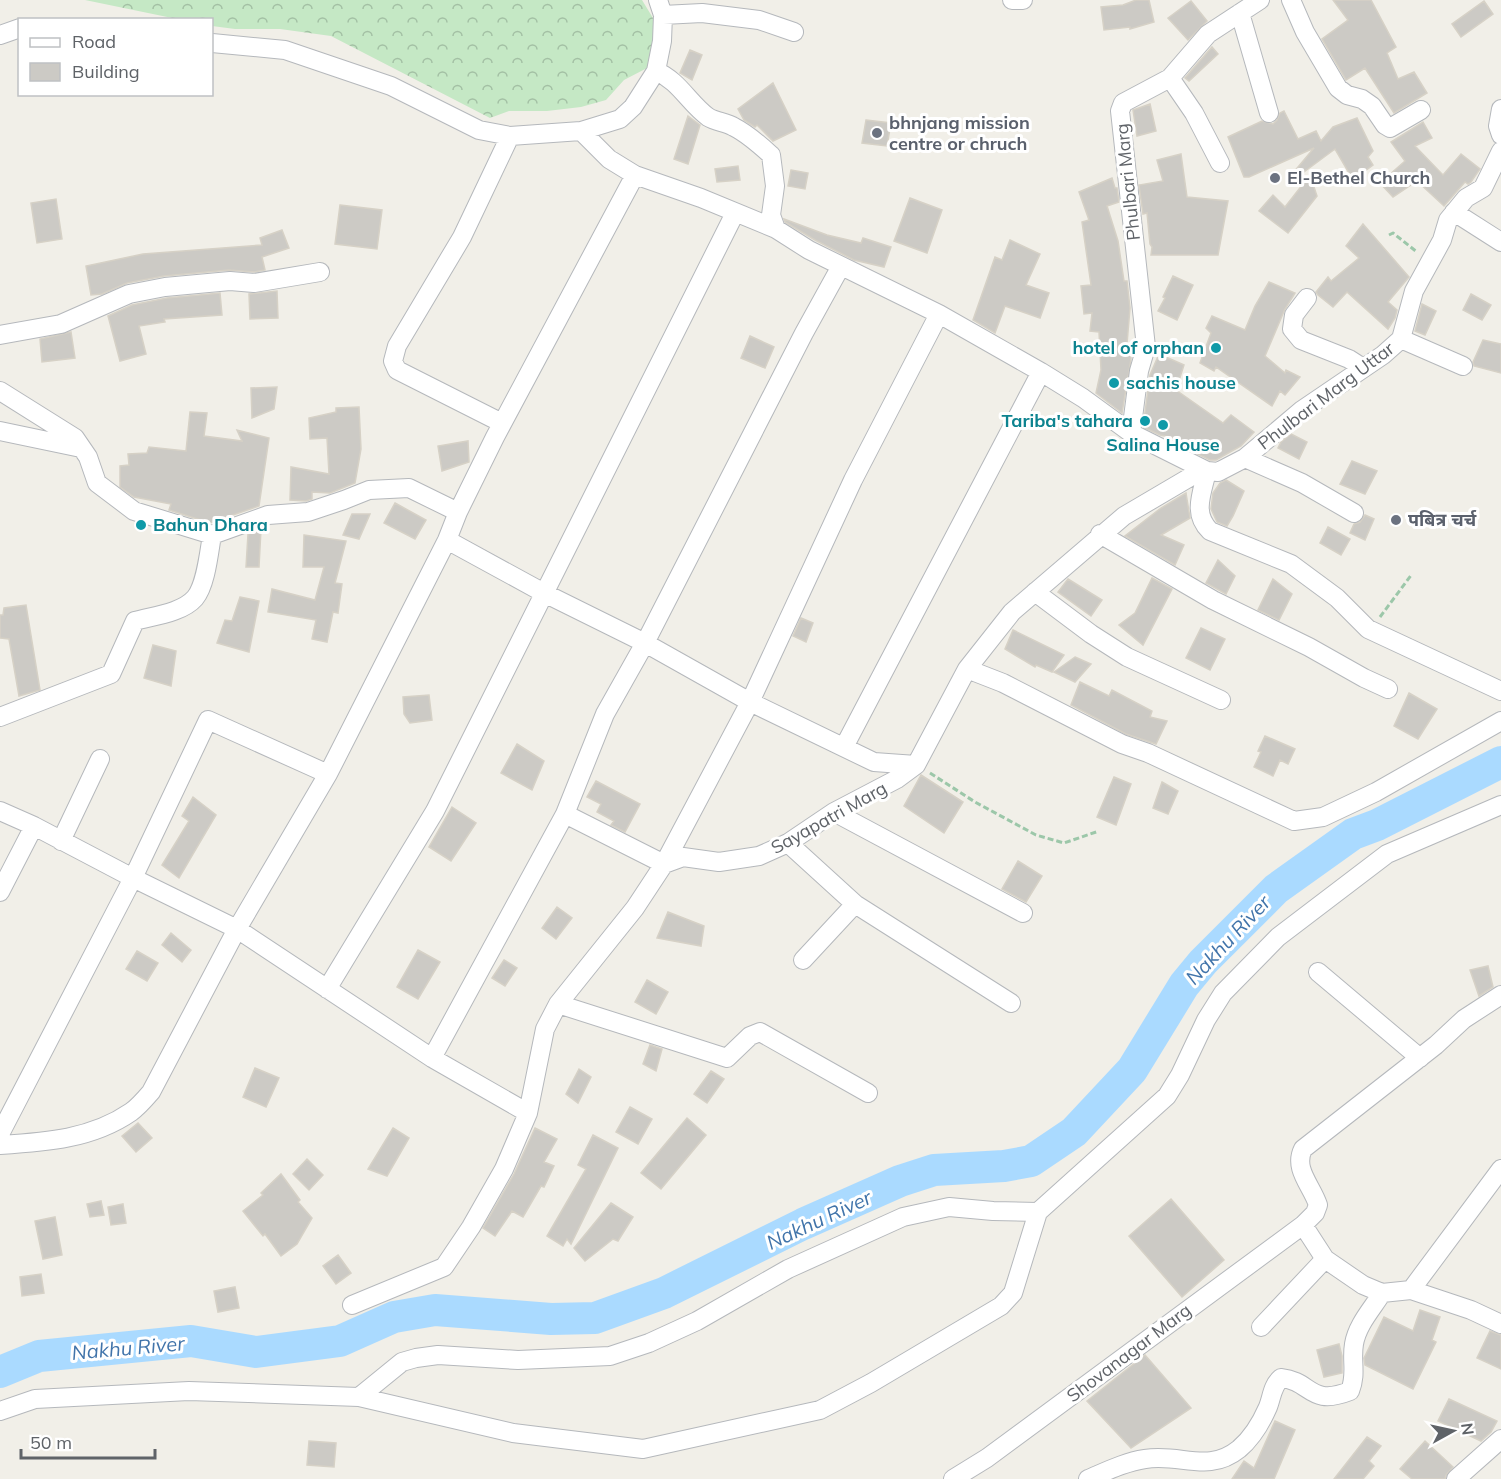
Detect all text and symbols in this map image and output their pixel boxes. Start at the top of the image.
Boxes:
legend [18,18,213,96]
text: Road [72,30,116,53]
text: Building [72,60,140,83]
place label: bhnjang mission centre or chruch [889,111,1030,155]
street label: Phulbari Marg [1110,122,1145,242]
marker: bhnjang mission centre or chruch [870,126,884,140]
place label: El-Bethel Church [1287,166,1430,189]
marker: El-Bethel Church [1268,171,1282,185]
place label: hotel of orphan [1072,336,1204,359]
street label: Phulbari Marg Uttar [1253,336,1399,454]
marker: hotel of orphan [1209,341,1223,355]
place label: sachis house [1126,371,1236,394]
marker: sachis house [1107,376,1121,390]
place label: Tariba's tahara [1002,409,1133,432]
marker: Tariba's tahara [1138,414,1152,428]
marker: Salina House [1156,418,1170,432]
place label: Salina House [1106,433,1220,456]
place label: पबित्र चर्च [1408,508,1477,531]
place label: Bahun Dhara [153,513,268,536]
marker: पबित्र चर्च [1389,513,1403,527]
marker: Bahun Dhara [134,518,148,532]
street label: Sayapatri Marg [767,776,891,859]
water label: Nakhu River [1180,889,1276,989]
water label: Nakhu River [762,1184,876,1255]
street label: Shovanagar Marg [1062,1298,1195,1407]
water label: Nakhu River [71,1330,186,1365]
north arrow [1423,1401,1483,1461]
scale bar [21,1422,154,1460]
text: N [1457,1422,1479,1436]
text: 50 m [30,1431,72,1454]

